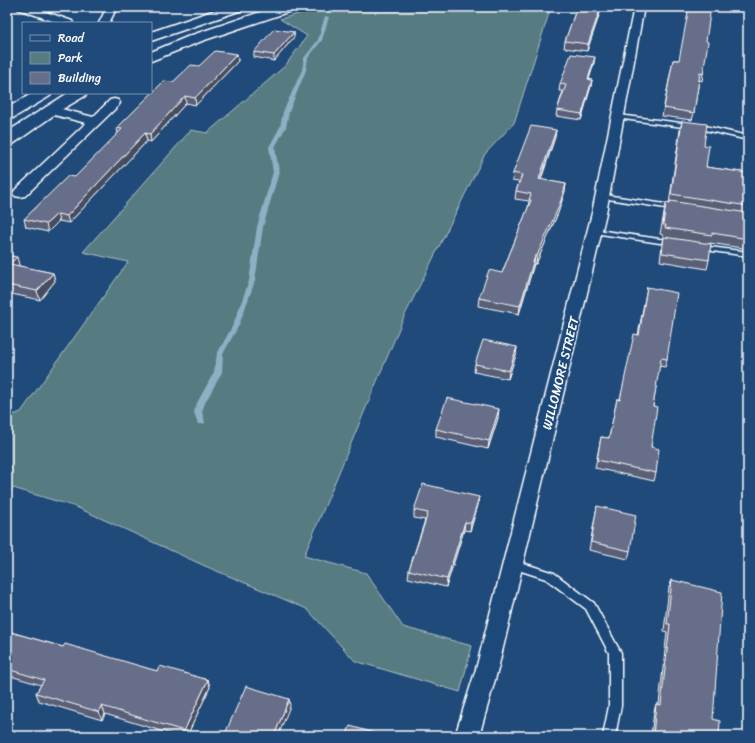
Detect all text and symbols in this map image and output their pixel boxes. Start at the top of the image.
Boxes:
legend [22,22,152,94]
text: Road [58,27,85,49]
text: Park [58,47,83,69]
text: Building [58,67,101,89]
street label: WILLOMORE STREET [535,313,586,432]

